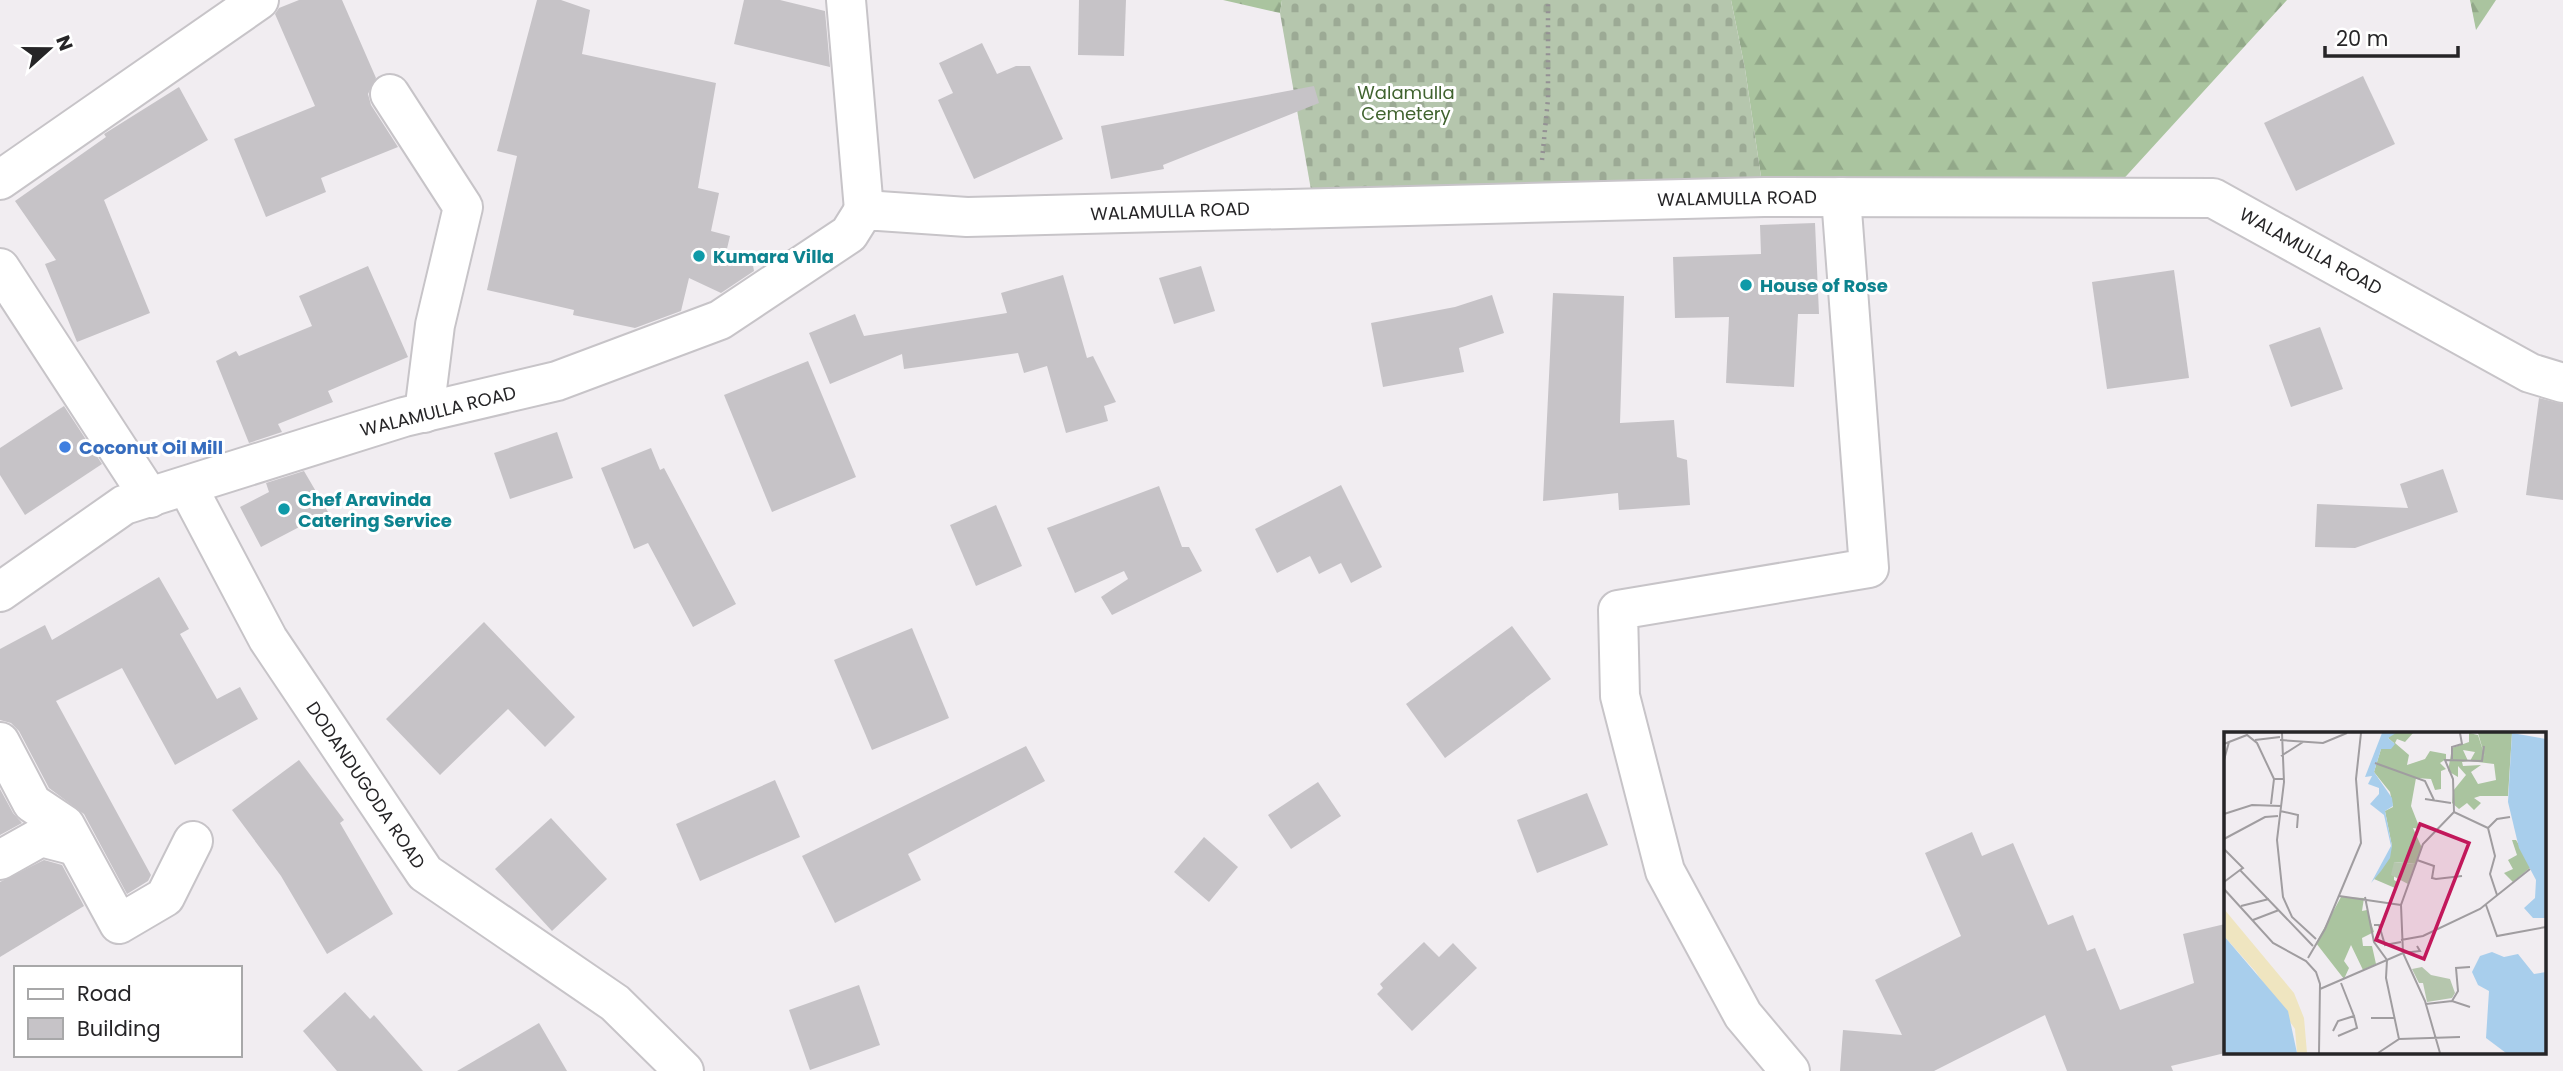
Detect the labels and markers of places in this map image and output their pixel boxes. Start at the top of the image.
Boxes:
place label: Kumara Villa [713,244,834,269]
marker: Kumara Villa [691,248,707,264]
place label: House of Rose [1760,273,1888,298]
marker: House of Rose [1738,277,1754,293]
place label: Coconut Oil Mill [79,435,223,460]
marker: Coconut Oil Mill [57,439,73,455]
place label: Chef Aravinda Catering Service [298,487,452,533]
marker: Chef Aravinda Catering Service [276,501,292,517]

